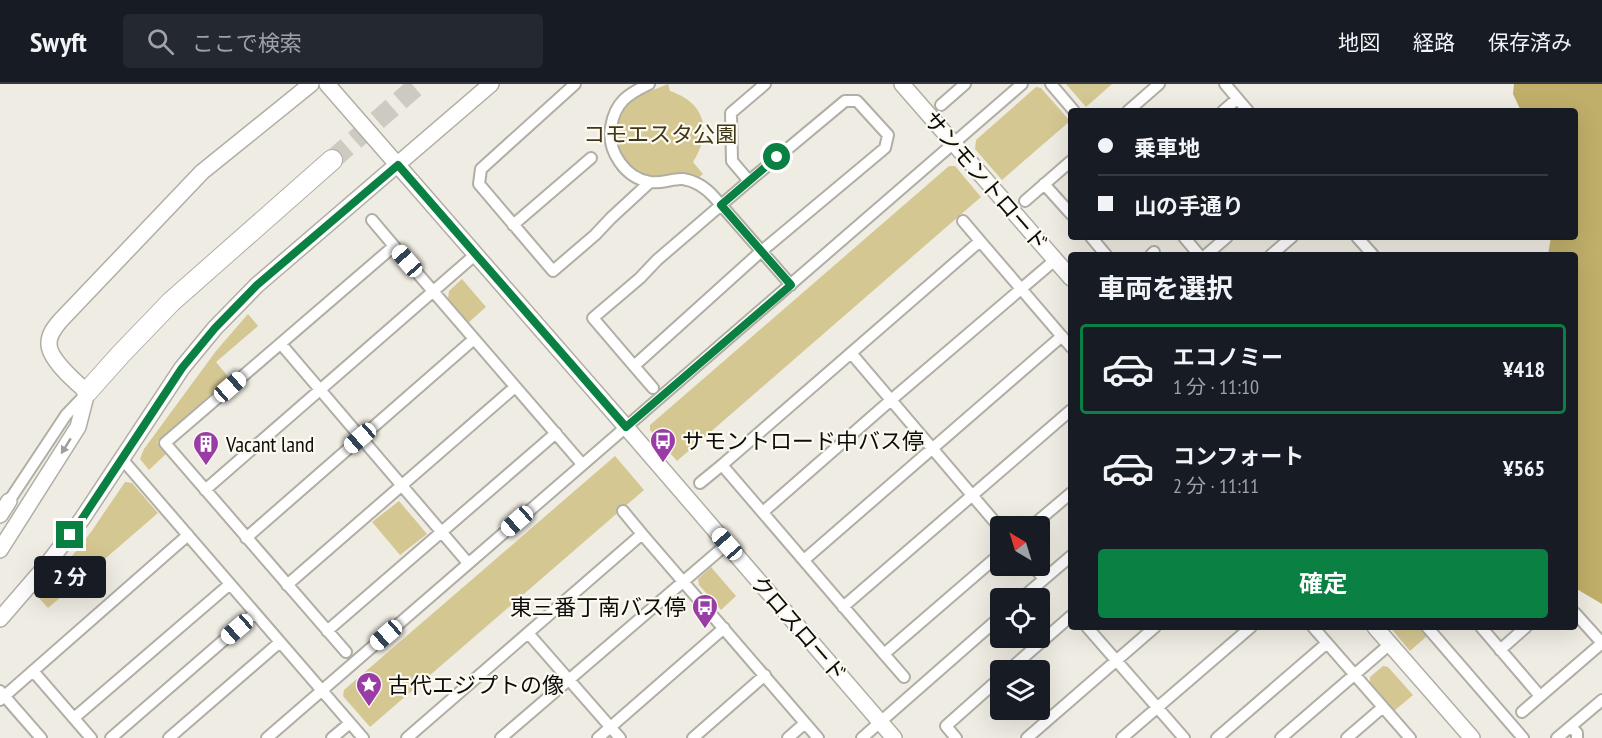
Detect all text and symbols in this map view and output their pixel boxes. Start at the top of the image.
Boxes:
search box [123,14,543,68]
text: Swyft [30,23,87,60]
icon: search [144,25,177,58]
text: ここで検索 [192,29,302,57]
text: 地図 [1338,29,1380,56]
text: 経路 [1413,29,1455,56]
text: 保存済み [1488,29,1572,56]
street label: サンモントロード [918,105,1054,257]
park label: コモエスタ公園 [583,120,737,148]
text: 乗車地 [1134,134,1200,162]
route start [763,143,790,170]
text: 山の手通り [1134,192,1244,220]
car [388,242,426,280]
text: 車両を選択 [1098,271,1233,305]
icon: car [1101,342,1155,396]
text: エコノミー [1173,343,1283,371]
text: ¥418 [1503,355,1545,383]
car [211,368,249,406]
text: 1 分 · 11:10 [1173,374,1259,400]
car [341,419,379,457]
bus stop icon: サモントロード中バス停 [648,426,678,464]
place label: サモントロード中バス停 [682,427,924,455]
building icon: Vacant land [191,429,221,467]
place label: Vacant land [225,430,314,458]
one-way arrow [60,438,71,454]
icon: car [1101,441,1155,495]
text: コンフォート [1173,442,1304,470]
text: ¥565 [1503,454,1545,482]
text: 2 分 · 11:11 [1173,473,1259,499]
car [498,502,536,540]
north arrow [990,516,1050,576]
map controls [990,516,1050,720]
route end [56,521,83,548]
car [708,525,746,563]
button: 確定 [1098,549,1548,618]
callout: 2 分 [34,556,106,598]
text: 2 分 [53,564,87,590]
street label: クロスロード [745,569,853,687]
button: locate [990,588,1050,648]
bus stop icon: 東三番丁南バス停 [690,592,720,630]
place label: 東三番丁南バス停 [510,593,686,621]
car [218,610,256,648]
car [367,616,405,654]
button: layers [990,660,1050,720]
place icon: 古代エジプトの像 [354,670,384,708]
place label: 古代エジプトの像 [388,671,564,699]

